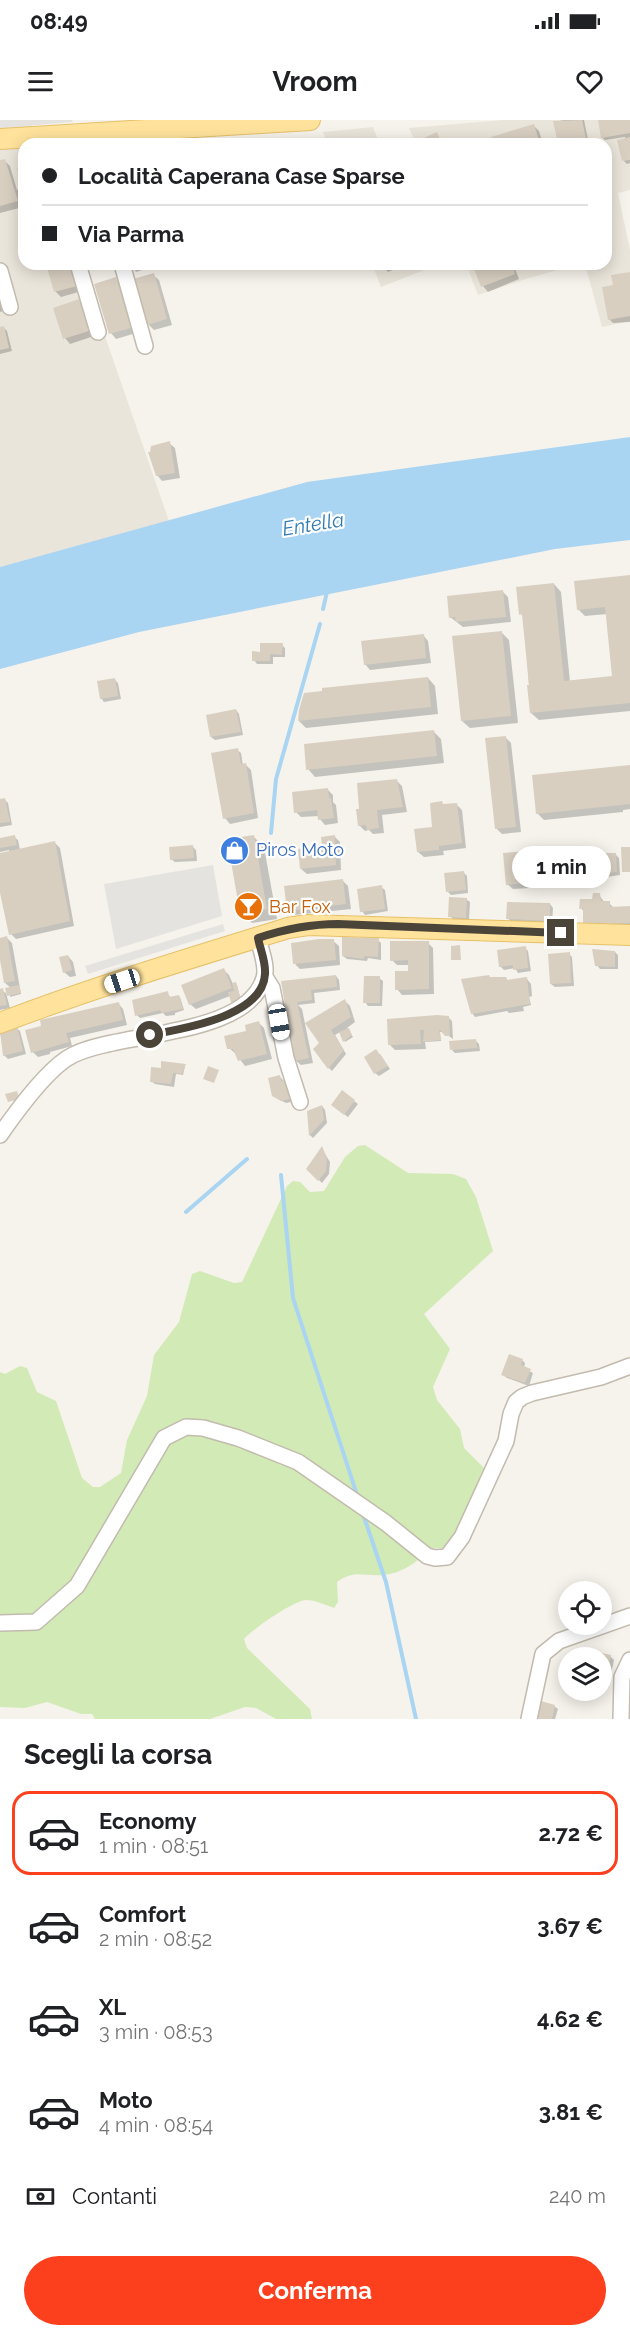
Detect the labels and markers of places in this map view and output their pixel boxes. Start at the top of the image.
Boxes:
shop icon: Piros Moto [219,834,251,866]
place label: Piros Moto [256,839,344,860]
bar icon: Bar Fox [232,891,264,923]
place label: Bar Fox [269,896,331,917]

